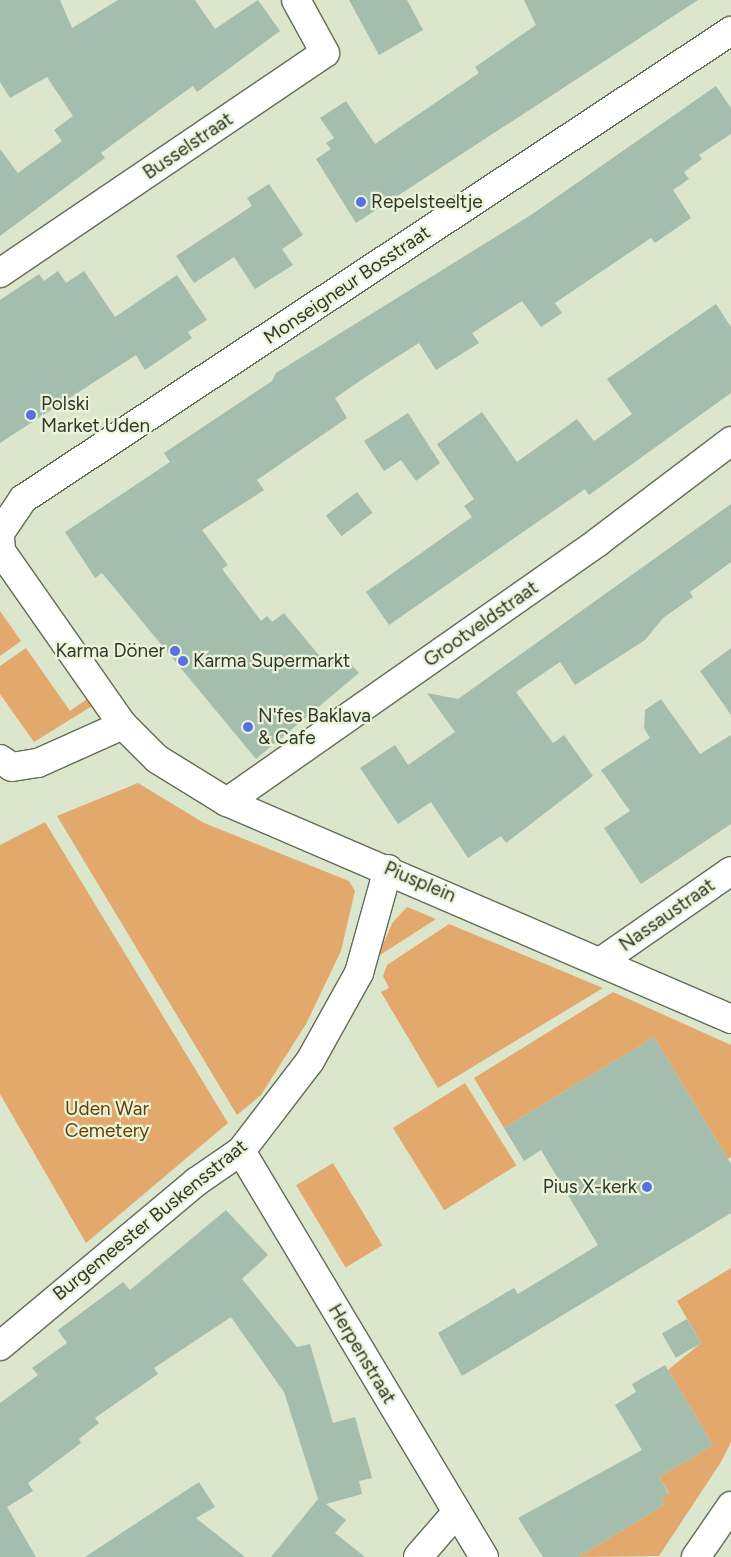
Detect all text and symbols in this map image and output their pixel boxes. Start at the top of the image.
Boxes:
street label: Busselstraat [139,108,237,184]
place label: Repelsteeltje [371,191,483,213]
marker: Repelsteeltje [355,196,367,208]
street label: Monseigneur Bosstraat [260,221,434,349]
place label: Polski Market Uden [41,393,150,437]
marker: Polski Market Uden [25,409,37,421]
street label: Grootveldstraat [419,576,543,672]
place label: Karma Döner [55,640,165,662]
marker: Karma Döner [169,645,181,657]
place label: Karma Supermarkt [193,650,350,672]
marker: Karma Supermarkt [177,655,189,667]
place label: N'fes Baklava & Cafe [258,705,371,749]
marker: N'fes Baklava & Cafe [242,721,254,733]
street label: Piusplein [381,857,459,907]
street label: Nassaustraat [615,874,719,956]
park label: Uden War Cemetery [65,1098,149,1142]
street label: Burgemeester Buskensstraat [48,1135,252,1305]
place label: Pius X-kerk [543,1176,637,1198]
marker: Pius X-kerk [641,1181,653,1193]
street label: Herpenstraat [323,1300,401,1408]

